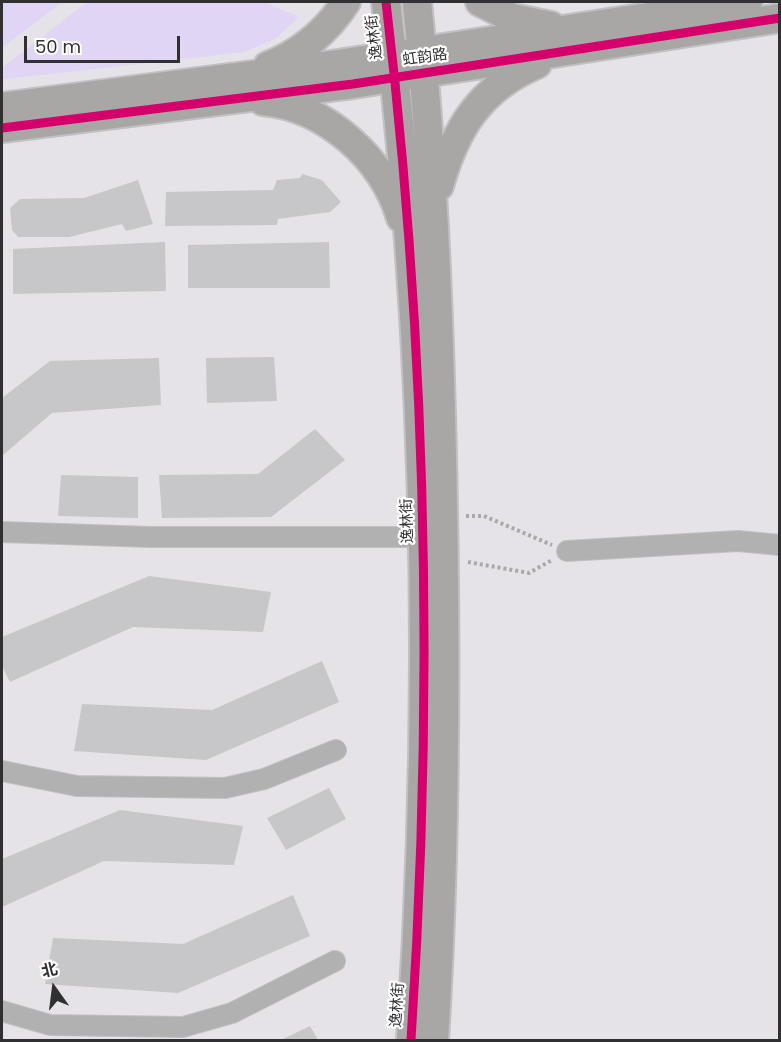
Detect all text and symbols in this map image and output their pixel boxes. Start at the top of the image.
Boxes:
street label: 逸林街 [363,14,387,60]
scale bar [27,24,183,62]
text: 50 m [35,34,81,59]
street label: 虹韵路 [401,46,449,70]
street label: 逸林街 [398,498,418,544]
text: 北 [39,957,60,983]
north arrow [24,958,84,1018]
street label: 逸林街 [387,982,409,1028]

